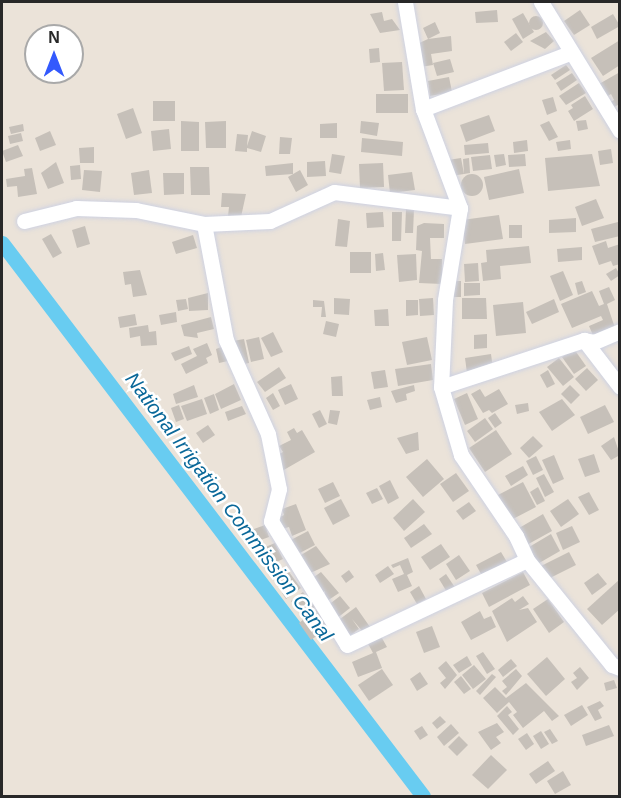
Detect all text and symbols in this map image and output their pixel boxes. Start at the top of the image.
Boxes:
north arrow [24,24,84,84]
text: N [48,29,60,46]
water label: National Irrigation Commission Canal [120,368,338,646]

